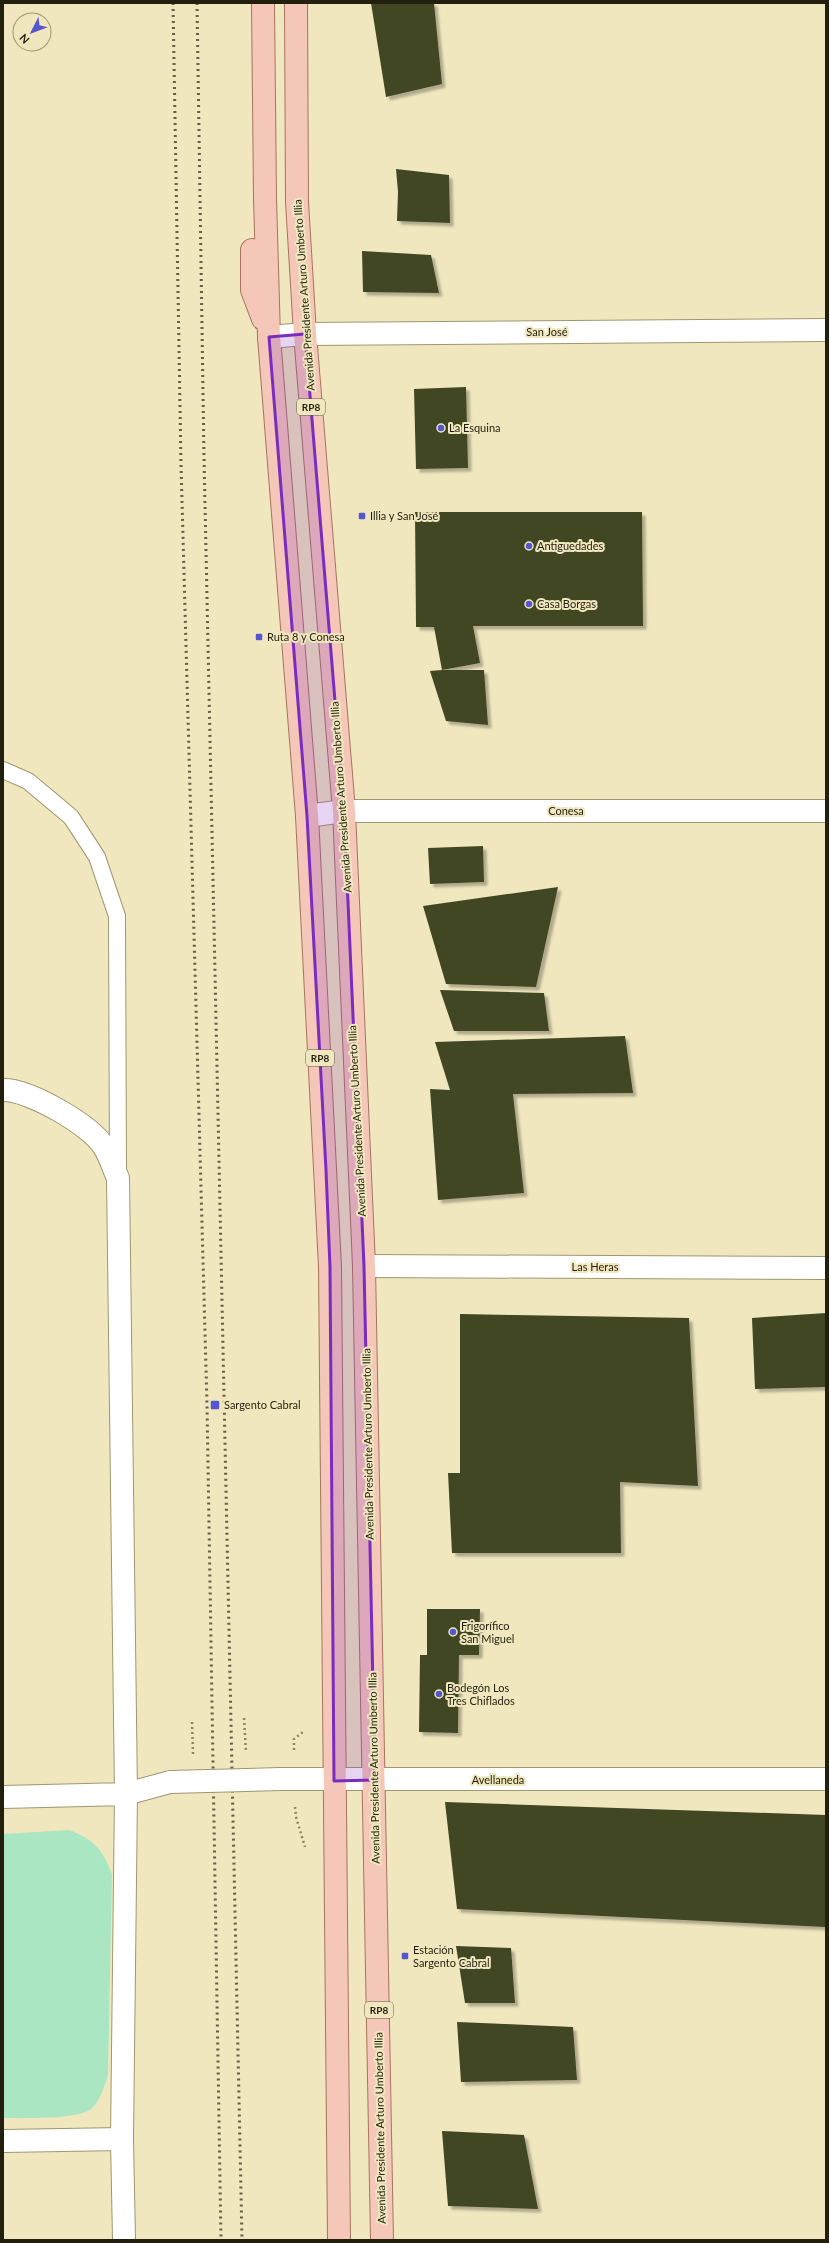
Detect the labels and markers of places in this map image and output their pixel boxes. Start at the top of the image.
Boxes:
place label: La Esquina [449,421,501,434]
marker: La Esquina [436,423,446,433]
place label: Illia y San José [370,509,438,522]
marker: Illia y San José [357,511,367,521]
place label: Antiguedades [537,539,604,552]
marker: Antiguedades [524,541,534,551]
place label: Casa Borgas [537,597,596,610]
marker: Casa Borgas [524,599,534,609]
place label: Ruta 8 y Conesa [267,630,345,643]
marker: Ruta 8 y Conesa [254,632,264,642]
place label: Sargento Cabral [224,1398,301,1411]
marker: Sargento Cabral [209,1399,221,1411]
place label: Frigorífico San Miguel [461,1619,514,1645]
marker: Frigorífico San Miguel [448,1627,458,1637]
place label: Bodegón Los Tres Chiflados [447,1681,515,1707]
marker: Bodegón Los Tres Chiflados [434,1689,444,1699]
place label: Estación Sargento Cabral [413,1943,490,1969]
marker: Estación Sargento Cabral [400,1951,410,1961]

